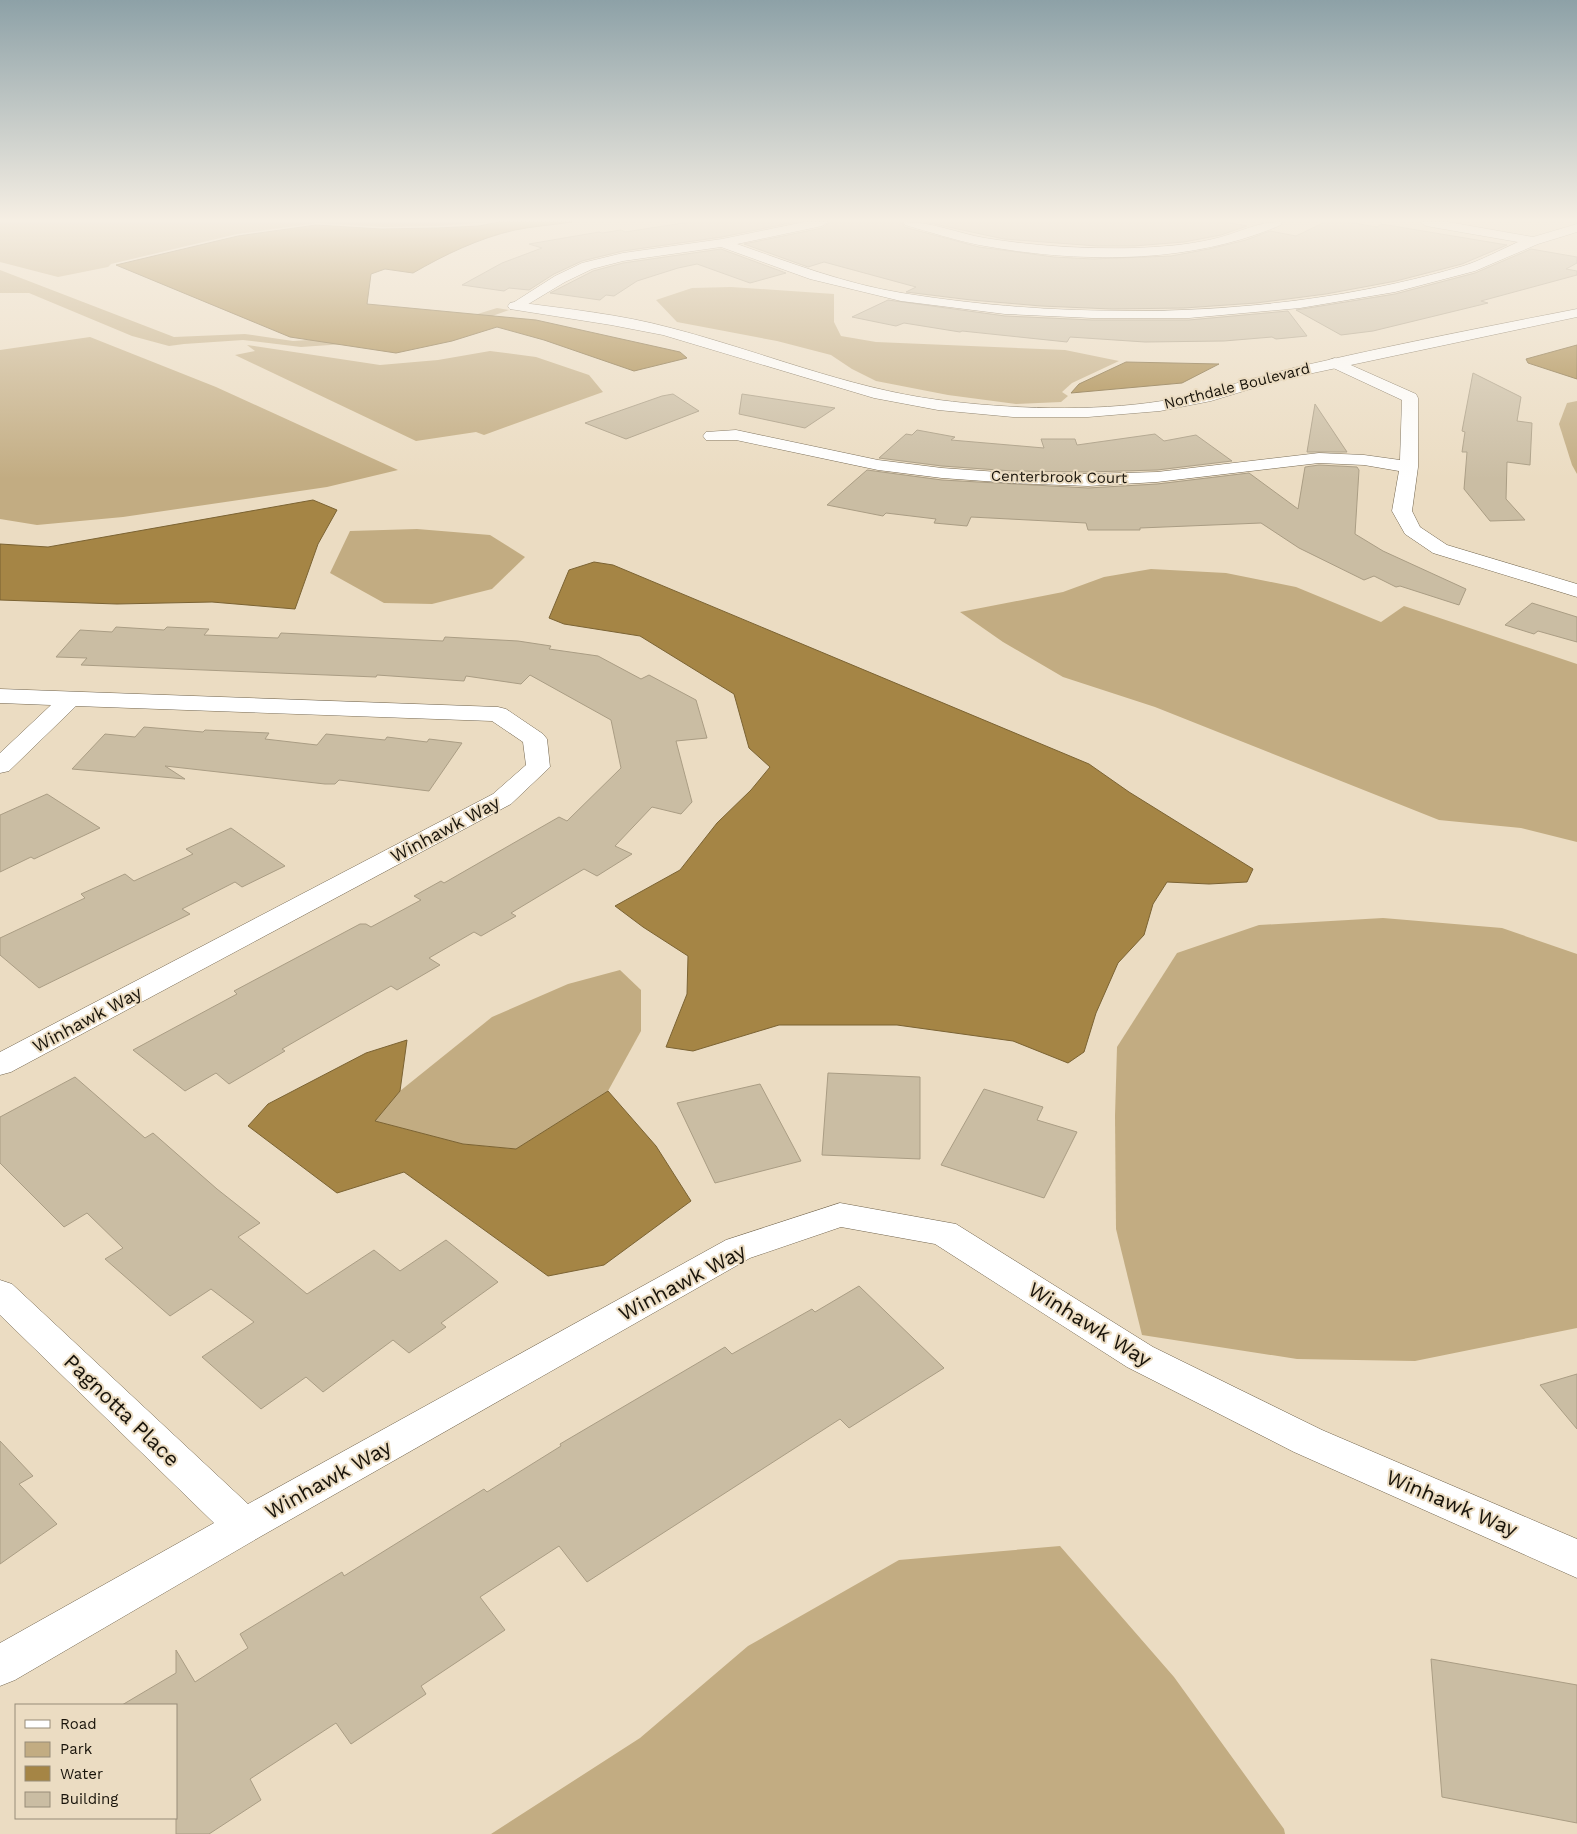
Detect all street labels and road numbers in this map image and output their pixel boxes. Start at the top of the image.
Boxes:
street label: Northdale Boulevard [1162,359,1312,413]
street label: Centerbrook Court [991,467,1128,487]
street label: Winhawk Way [387,791,504,867]
street label: Winhawk Way [29,981,146,1057]
street label: Winhawk Way [614,1238,750,1326]
street label: Winhawk Way [1024,1276,1156,1372]
street label: Pagnotta Place [59,1349,185,1471]
street label: Winhawk Way [260,1434,396,1524]
street label: Winhawk Way [1382,1464,1522,1542]

